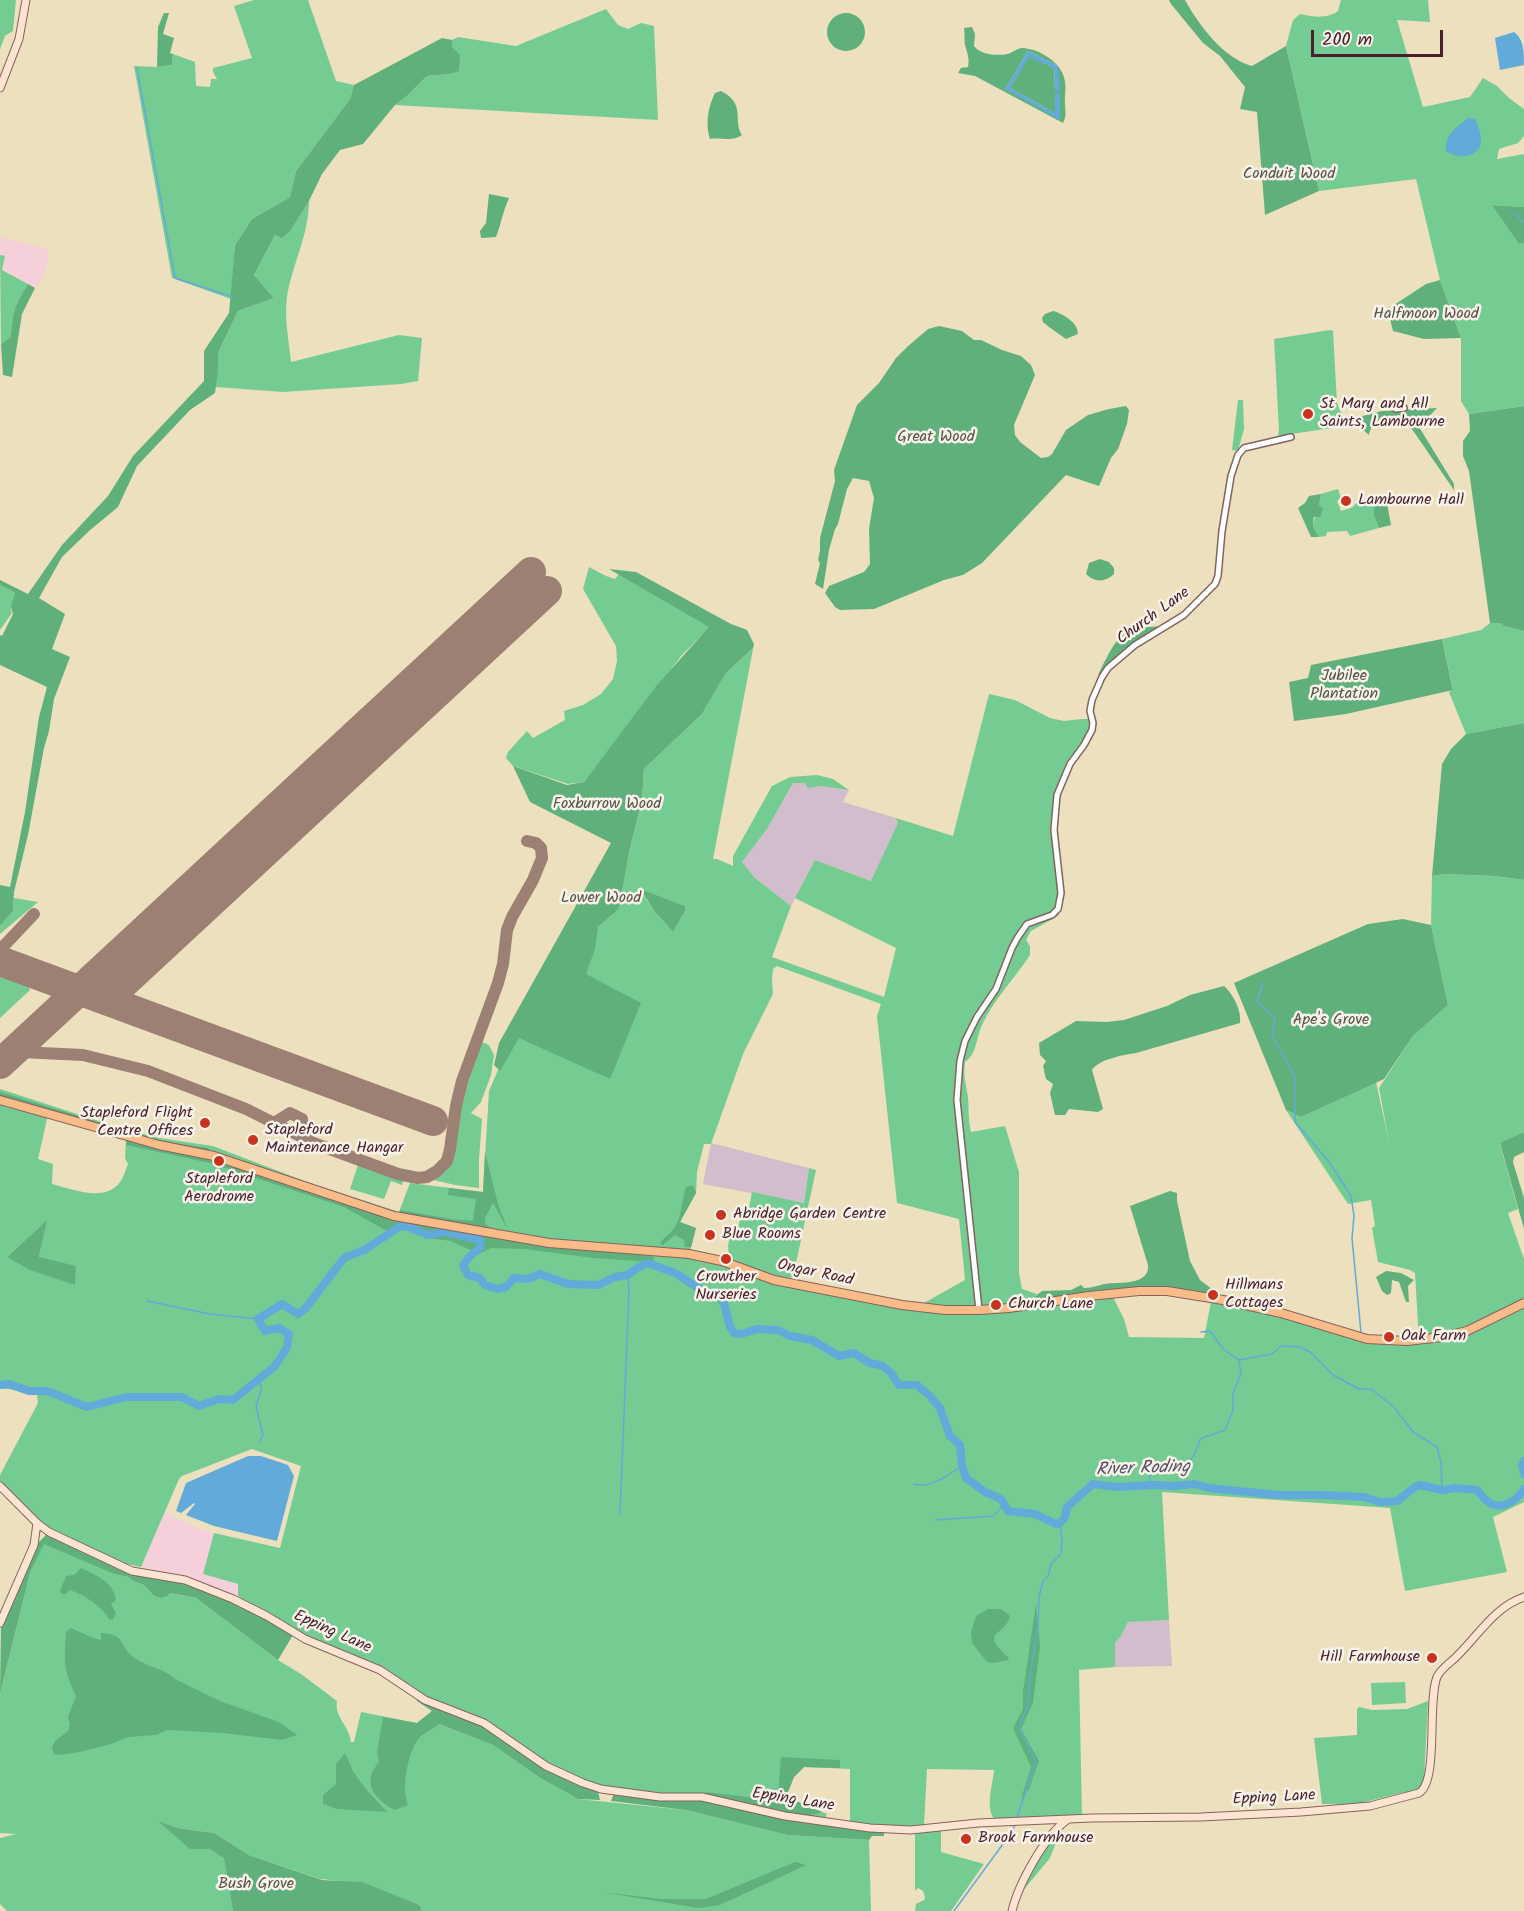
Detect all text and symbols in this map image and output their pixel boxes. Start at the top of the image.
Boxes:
scale bar [1314,18,1446,56]
text: 200 m [1322,26,1372,55]
park label: Conduit Wood [1243,165,1335,185]
park label: Halfmoon Wood [1373,305,1479,325]
place label: St Mary and All Saints, Lambourne [1320,395,1445,433]
marker: St Mary and All Saints, Lambourne [1301,407,1315,421]
park label: Great Wood [897,428,975,448]
place label: Lambourne Hall [1358,491,1464,511]
marker: Lambourne Hall [1339,494,1353,508]
street label: Church Lane [1114,584,1194,650]
park label: Jubilee Plantation [1310,667,1378,705]
park label: Foxburrow Wood [553,795,661,815]
park label: Lower Wood [561,889,641,909]
park label: Ape's Grove [1293,1011,1369,1031]
place label: Stapleford Flight Centre Offices [81,1104,193,1142]
marker: Stapleford Flight Centre Offices [198,1116,212,1130]
place label: Stapleford Maintenance Hangar [265,1121,403,1159]
marker: Stapleford Maintenance Hangar [246,1133,260,1147]
marker: Stapleford Aerodrome [212,1154,226,1168]
place label: Stapleford Aerodrome [184,1170,254,1208]
place label: Abridge Garden Centre [733,1205,886,1225]
marker: Abridge Garden Centre [714,1208,728,1222]
place label: Blue Rooms [722,1225,801,1245]
marker: Blue Rooms [703,1228,717,1242]
marker: Crowther Nurseries [719,1252,733,1266]
street label: Ongar Road [775,1257,855,1291]
place label: Crowther Nurseries [696,1268,756,1306]
place label: Hillmans Cottages [1225,1276,1283,1314]
marker: Hillmans Cottages [1206,1288,1220,1302]
place label: Church Lane [1008,1295,1093,1315]
marker: Church Lane [989,1298,1003,1312]
place label: Oak Farm [1401,1327,1466,1347]
marker: Oak Farm [1382,1330,1396,1344]
water label: River Roding [1096,1458,1190,1482]
street label: Epping Lane [290,1607,374,1659]
place label: Hill Farmhouse [1320,1648,1420,1668]
marker: Hill Farmhouse [1425,1651,1439,1665]
street label: Epping Lane [751,1785,835,1817]
street label: Epping Lane [1232,1787,1316,1811]
place label: Brook Farmhouse [978,1829,1093,1849]
marker: Brook Farmhouse [959,1832,973,1846]
park label: Bush Grove [218,1875,294,1895]

